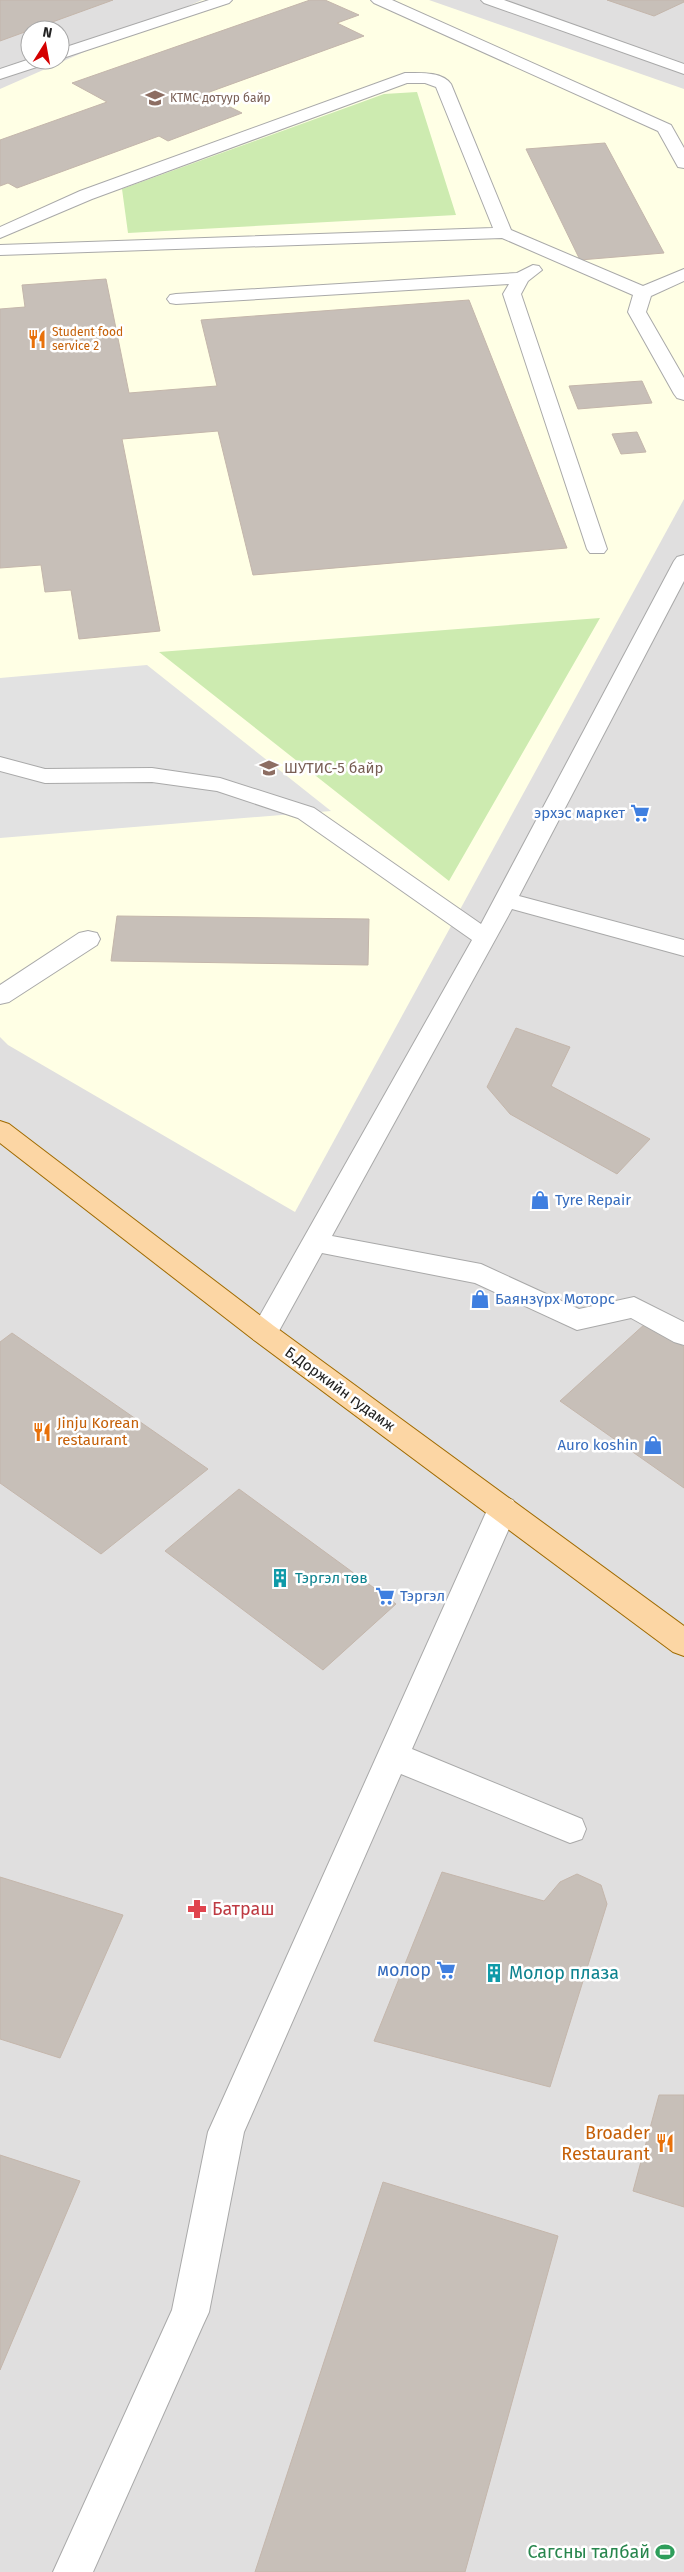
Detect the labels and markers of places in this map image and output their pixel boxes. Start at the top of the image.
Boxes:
school or university icon: KTMC дотуур байр [144,87,166,109]
place label: KTMC дотуур байр [170,91,271,105]
place label: Student food service 2 [52,325,123,353]
restaurant icon: Student food service 2 [26,328,48,350]
school or university icon: ШУТИС-5 байр [258,757,280,779]
place label: ШУТИС-5 байр [284,759,383,777]
supermarket icon: эрхэс маркет [629,802,651,824]
place label: эрхэс маркет [534,804,625,822]
shop icon: Tyre Repair [529,1189,551,1211]
place label: Tyre Repair [555,1191,631,1209]
shop icon: Баянзүрх Моторс [469,1288,491,1310]
place label: Баянзүрх Моторс [495,1290,615,1308]
place label: Jinju Korean restaurant [57,1414,139,1449]
restaurant icon: Jinju Korean restaurant [31,1421,53,1443]
shop icon: Auro koshin [642,1434,664,1456]
place label: Auro koshin [557,1436,638,1454]
building icon: Тэргэл төв [269,1567,291,1589]
place label: Тэргэл төв [295,1569,368,1587]
supermarket icon: Тэргэл [374,1585,396,1607]
place label: Тэргэл [400,1587,445,1605]
pharmacy icon: Батраш [186,1898,208,1920]
place label: Батраш [212,1898,275,1920]
place label: молор [377,1959,431,1981]
supermarket icon: молор [435,1959,457,1981]
building icon: Молор плаза [483,1962,505,1984]
place label: Молор плаза [509,1962,619,1984]
place label: Broader Restaurant [561,2122,650,2165]
restaurant icon: Broader Restaurant [654,2132,676,2154]
place label: Сагсны талбай [527,2541,650,2563]
sports icon: Сагсны талбай [654,2541,676,2563]

